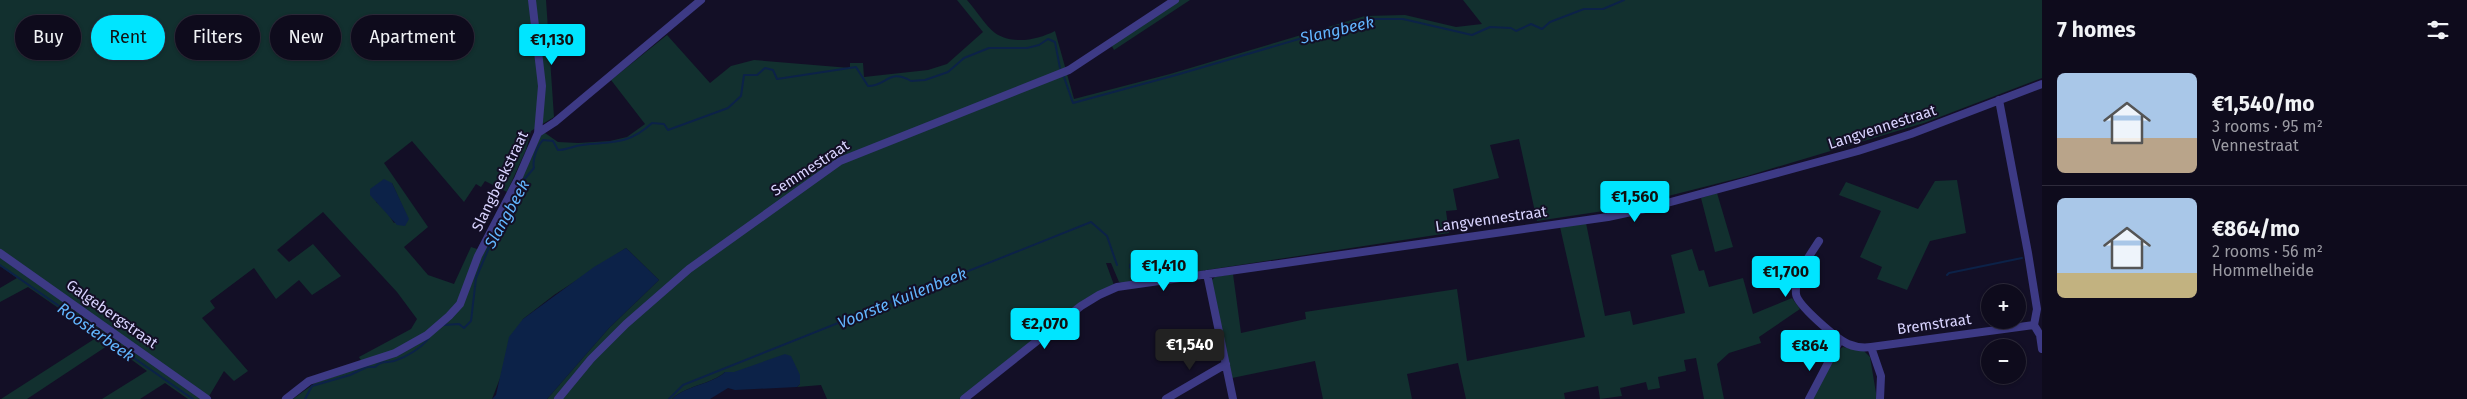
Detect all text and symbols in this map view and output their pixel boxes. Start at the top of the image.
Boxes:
water label: Slangbeek [1297,12,1376,48]
chip: Buy [15,15,81,60]
chip: Rent [91,15,165,60]
chip: Filters [175,15,260,60]
chip: New [270,15,341,60]
chip: Apartment [351,15,474,60]
icon: filters [2424,16,2452,44]
text: 7 homes [2057,17,2136,43]
pin: €1,130 [511,23,593,66]
text: €1,130 [530,30,574,49]
text: €1,540/mo [2212,91,2314,117]
icon: home [2097,93,2157,153]
street label: Langvennestraat [1826,101,1939,153]
text: 3 rooms · 95 m² [2212,117,2323,136]
street label: Slangbeekstraat [468,128,532,234]
street label: Semmestraat [768,136,853,200]
text: Vennestraat [2212,136,2299,155]
water label: Slangbeek [480,176,534,252]
pin: €1,560 [1594,180,1676,223]
text: €1,560 [1611,187,1659,206]
street label: Langvennestraat [1434,202,1549,236]
text: €864/mo [2212,216,2300,242]
icon: home [2097,218,2157,278]
text: 2 rooms · 56 m² [2212,242,2323,261]
pin: €1,410 [1123,250,1205,292]
text: €1,410 [1142,256,1186,275]
pin: €1,700 [1745,256,1827,298]
text: Hommelheide [2212,261,2314,280]
text: €1,700 [1763,262,1809,281]
water label: Voorste Kuilenbeek [835,263,969,333]
street label: Galgebergstraat [63,276,162,352]
map controls [1981,284,2026,384]
button: + [1981,284,2026,329]
water label: Roosterbeek [54,299,138,366]
pin: €2,070 [1004,308,1086,350]
street label: Bremstraat [1896,310,1973,338]
text: €2,070 [1022,314,1068,333]
pin: €1,540 [1149,328,1231,371]
pin: €864 [1780,330,1840,372]
text: €1,540 [1166,335,1214,354]
text: €864 [1792,336,1828,355]
button: − [1981,339,2026,384]

